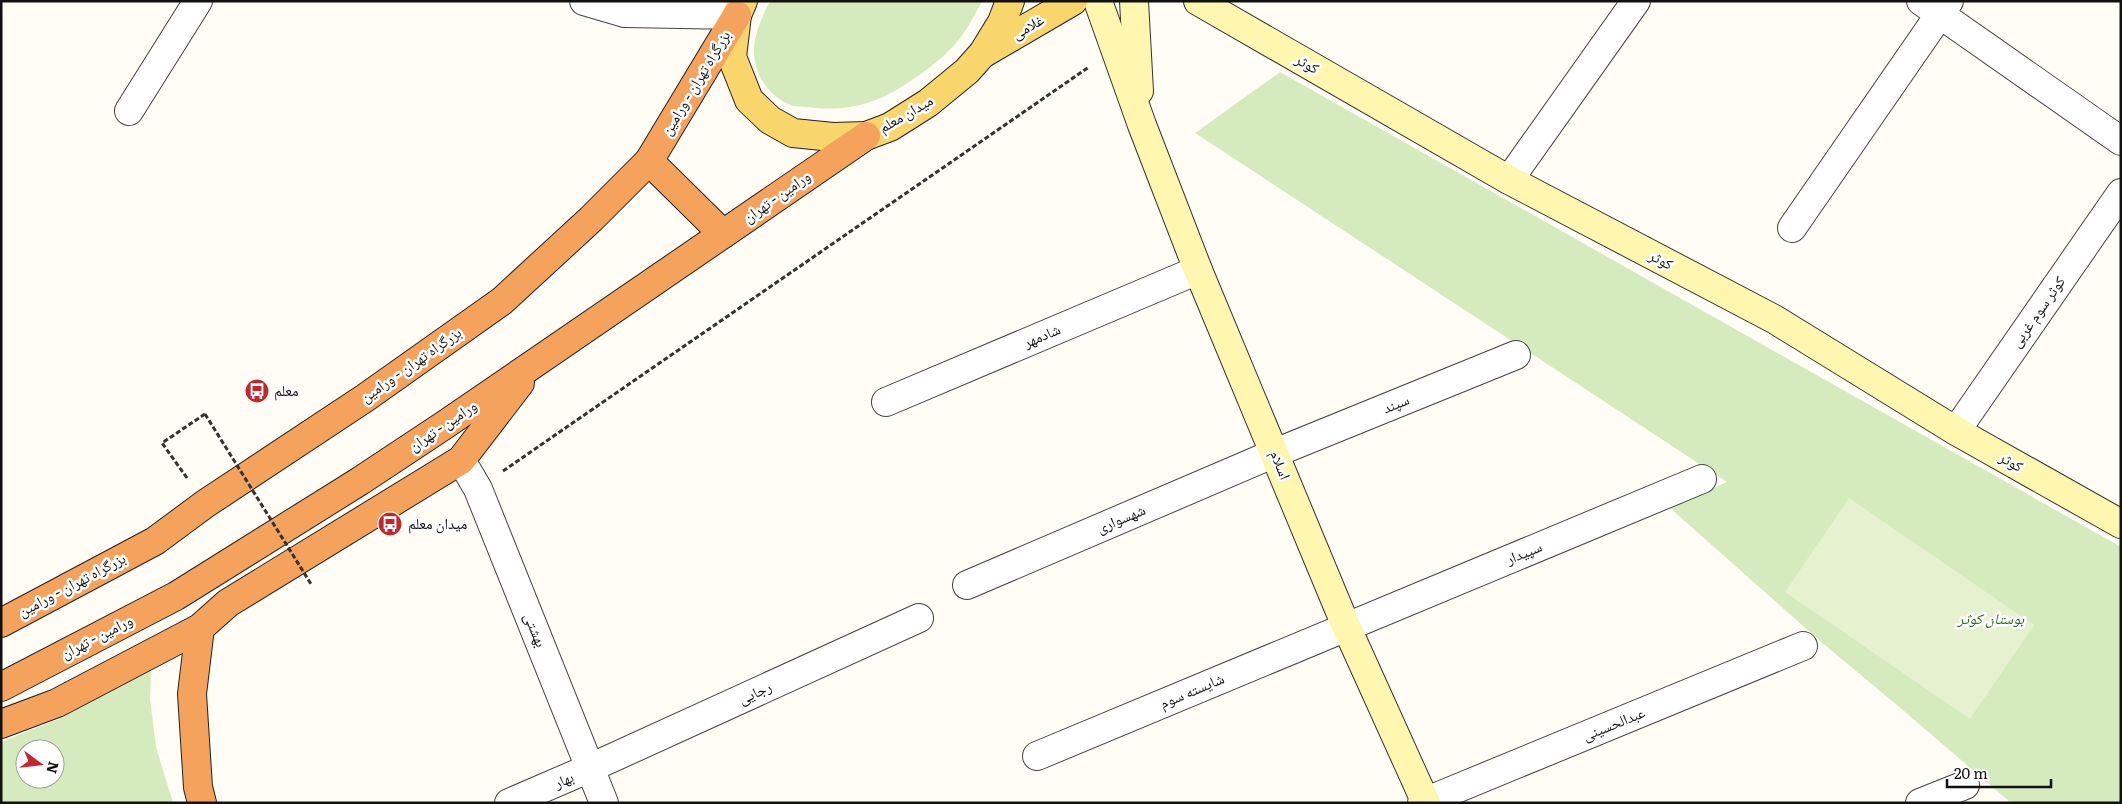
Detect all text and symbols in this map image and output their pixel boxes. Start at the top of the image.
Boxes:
street label: غلامی [1007,7,1048,44]
street label: بزرگراه تهران - ورامین [654,25,735,139]
street label: کوثر [1291,46,1324,79]
street label: میدان معلم [874,88,937,138]
street label: ورامین - تهران [738,164,815,228]
street label: کوثر [1645,242,1678,275]
street label: کوثر سوم غربی [2004,271,2070,352]
street label: شادمهر [1018,316,1064,353]
street label: بزرگراه تهران - ورامین [355,320,465,407]
bus stop icon: معلم [244,378,270,404]
place label: معلم [274,378,299,401]
street label: سپند [1379,387,1412,418]
street label: ورامین - تهران [403,393,481,456]
street label: کوثر [1995,444,2028,477]
street label: اسلام [1265,446,1298,483]
street label: شهسواری [1092,497,1149,538]
bus stop icon: میدان معلم [377,511,403,537]
place label: میدان معلم [408,511,468,534]
street label: سپیدار [1501,534,1545,570]
street label: بزرگراه تهران - ورامین [13,546,129,622]
park label: بوستان کوثر [1957,606,2025,629]
street label: ورامین - تهران [56,608,136,664]
street label: بهشتی [519,609,554,650]
street label: شایسته سوم [1156,666,1227,714]
street label: رجایی [734,674,775,709]
street label: عبدالحسینی [1579,699,1649,746]
north arrow [15,739,65,789]
scale bar [1947,756,2051,788]
text: N [42,759,65,776]
text: 20 m [1954,761,1988,784]
street label: بهار [549,764,577,793]

